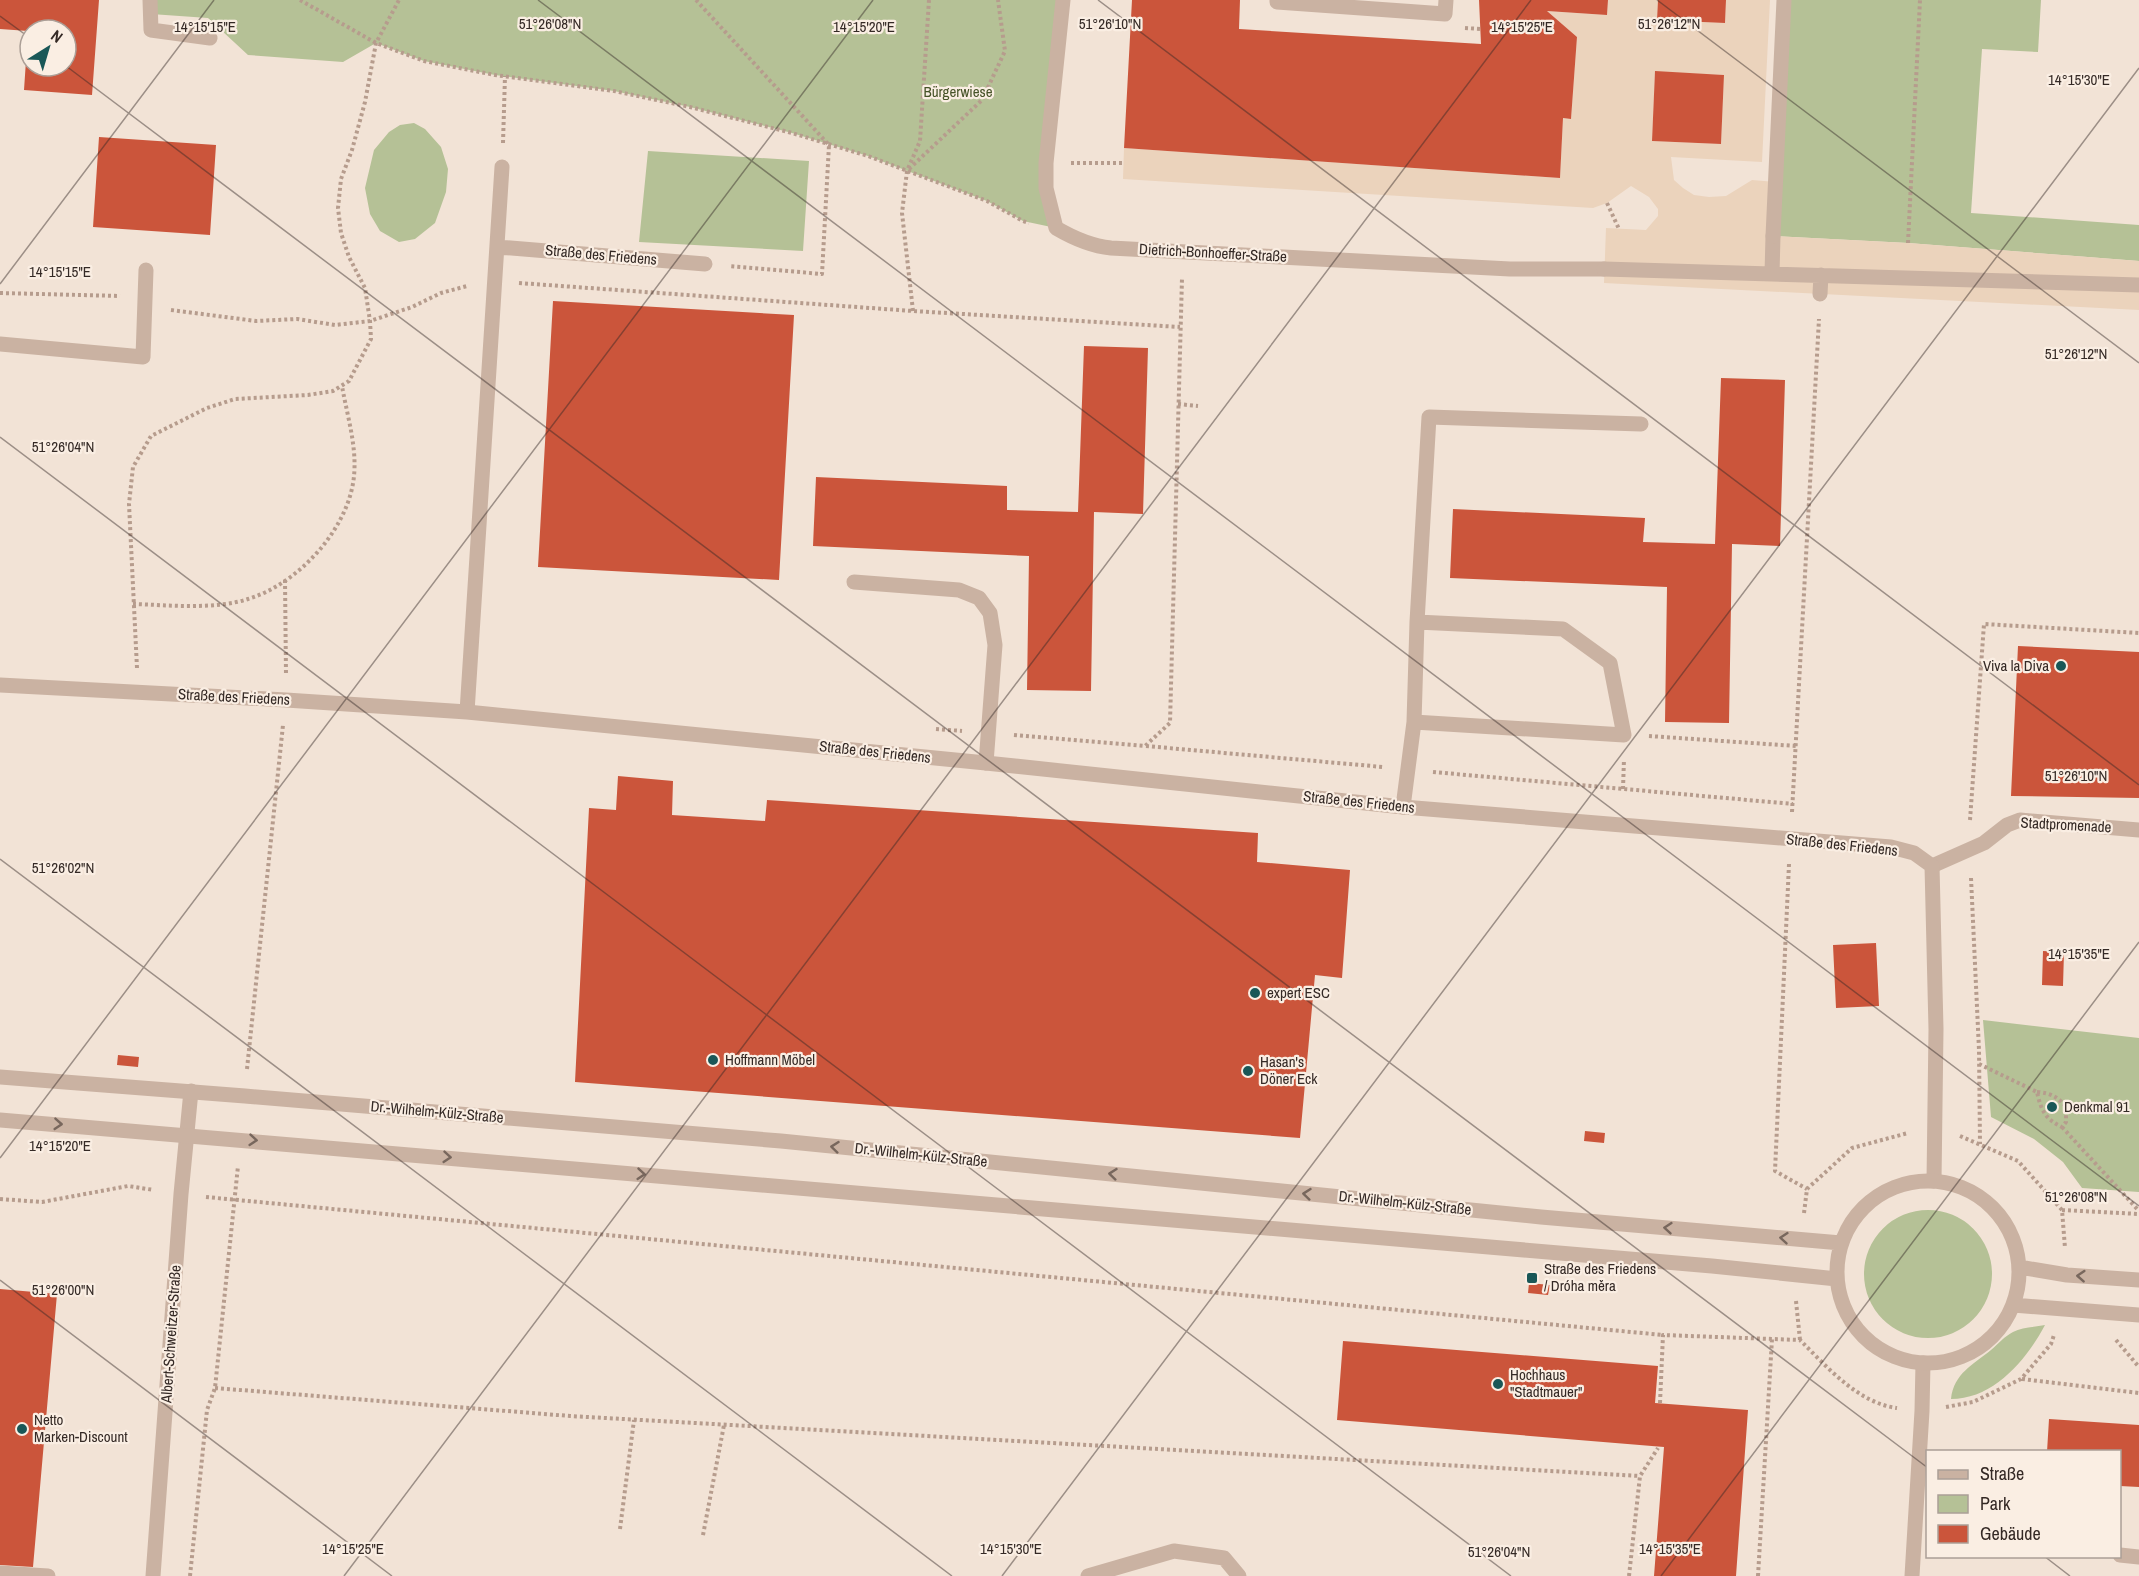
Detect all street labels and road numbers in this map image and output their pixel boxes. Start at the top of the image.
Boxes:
street label: Dietrich-Bonhoeffer-Straße [1139,238,1288,267]
street label: Straße des Friedens [544,239,658,270]
street label: Straße des Friedens [177,683,291,710]
street label: Straße des Friedens [818,735,932,768]
street label: Straße des Friedens [1302,785,1416,818]
street label: Stadtpromenade [2020,812,2112,837]
street label: Straße des Friedens [1785,828,1899,861]
street label: Dr.-Wilhelm-Külz-Straße [370,1095,504,1128]
street label: Dr.-Wilhelm-Külz-Straße [854,1137,989,1172]
street label: Dr.-Wilhelm-Külz-Straße [1338,1185,1473,1220]
street label: Albert-Schweitzer-Straße [155,1264,186,1405]

